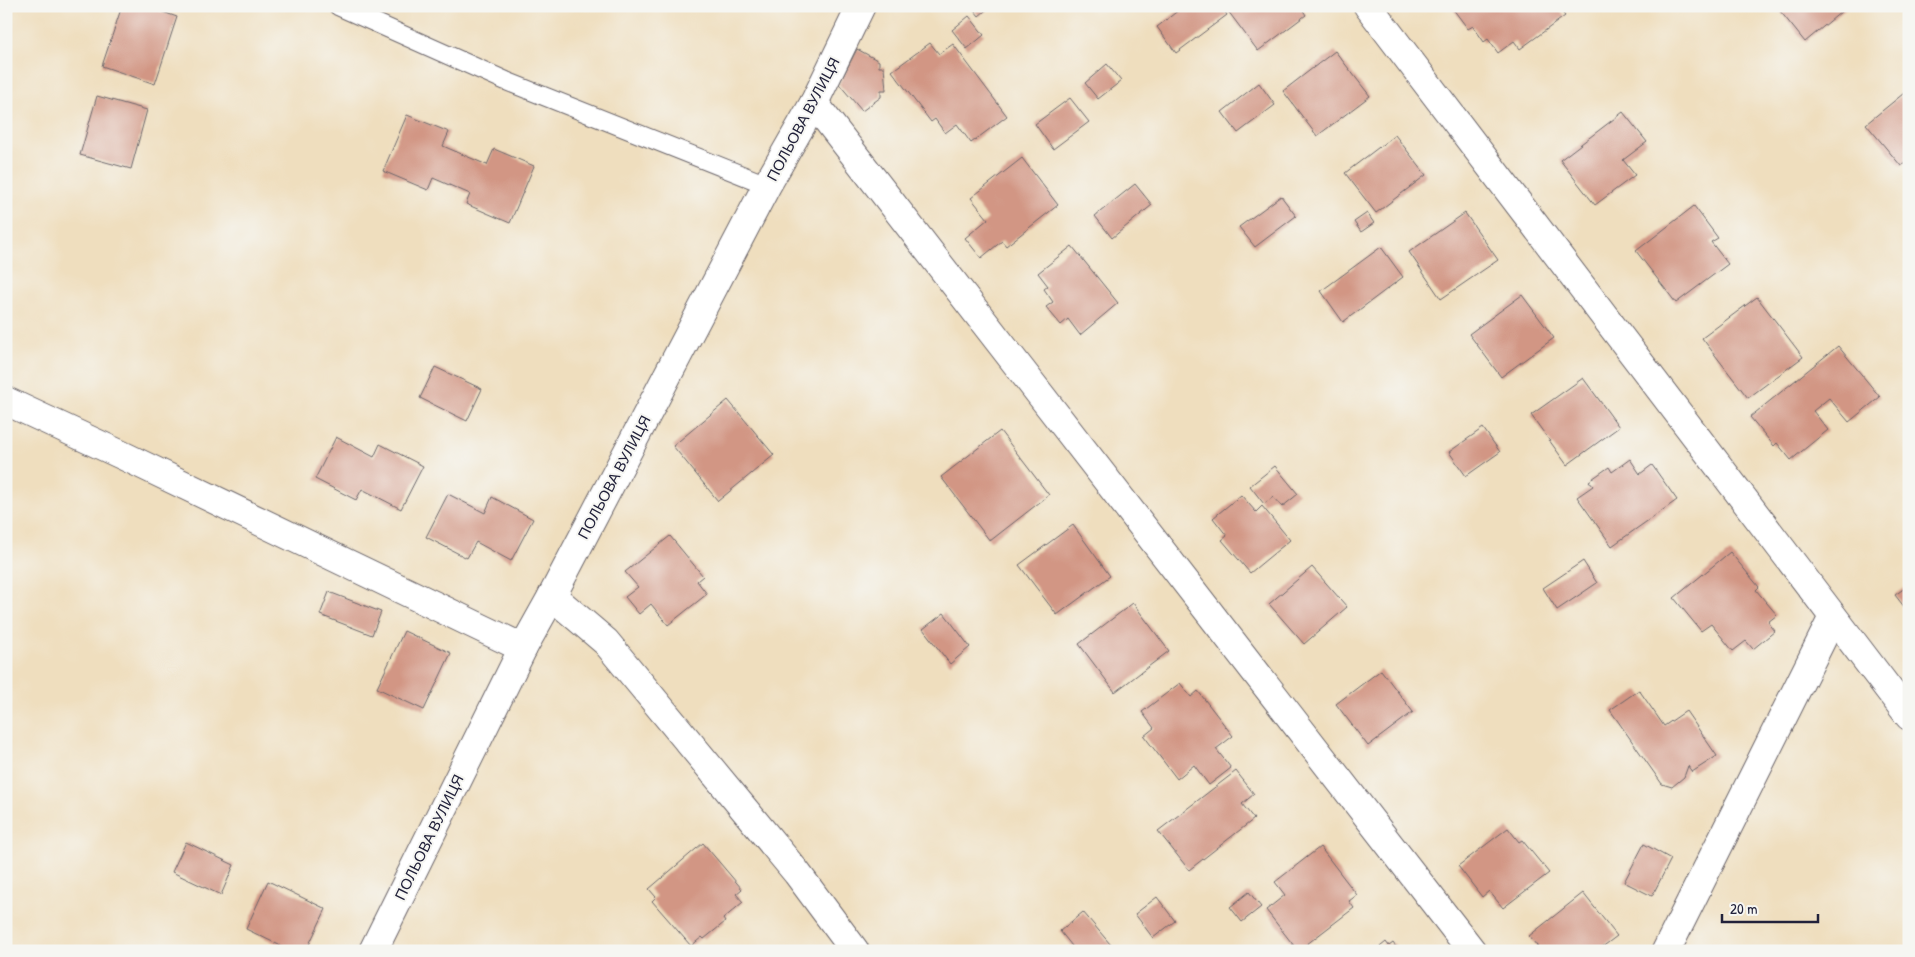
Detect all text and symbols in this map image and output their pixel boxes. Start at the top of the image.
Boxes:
street label: ПОЛЬОВА ВУЛИЦЯ [761,53,845,185]
street label: ПОЛЬОВА ВУЛИЦЯ [572,411,656,543]
street label: ПОЛЬОВА ВУЛИЦЯ [389,771,469,903]
scale bar [1722,892,1819,924]
text: 20 m [1730,898,1757,919]

